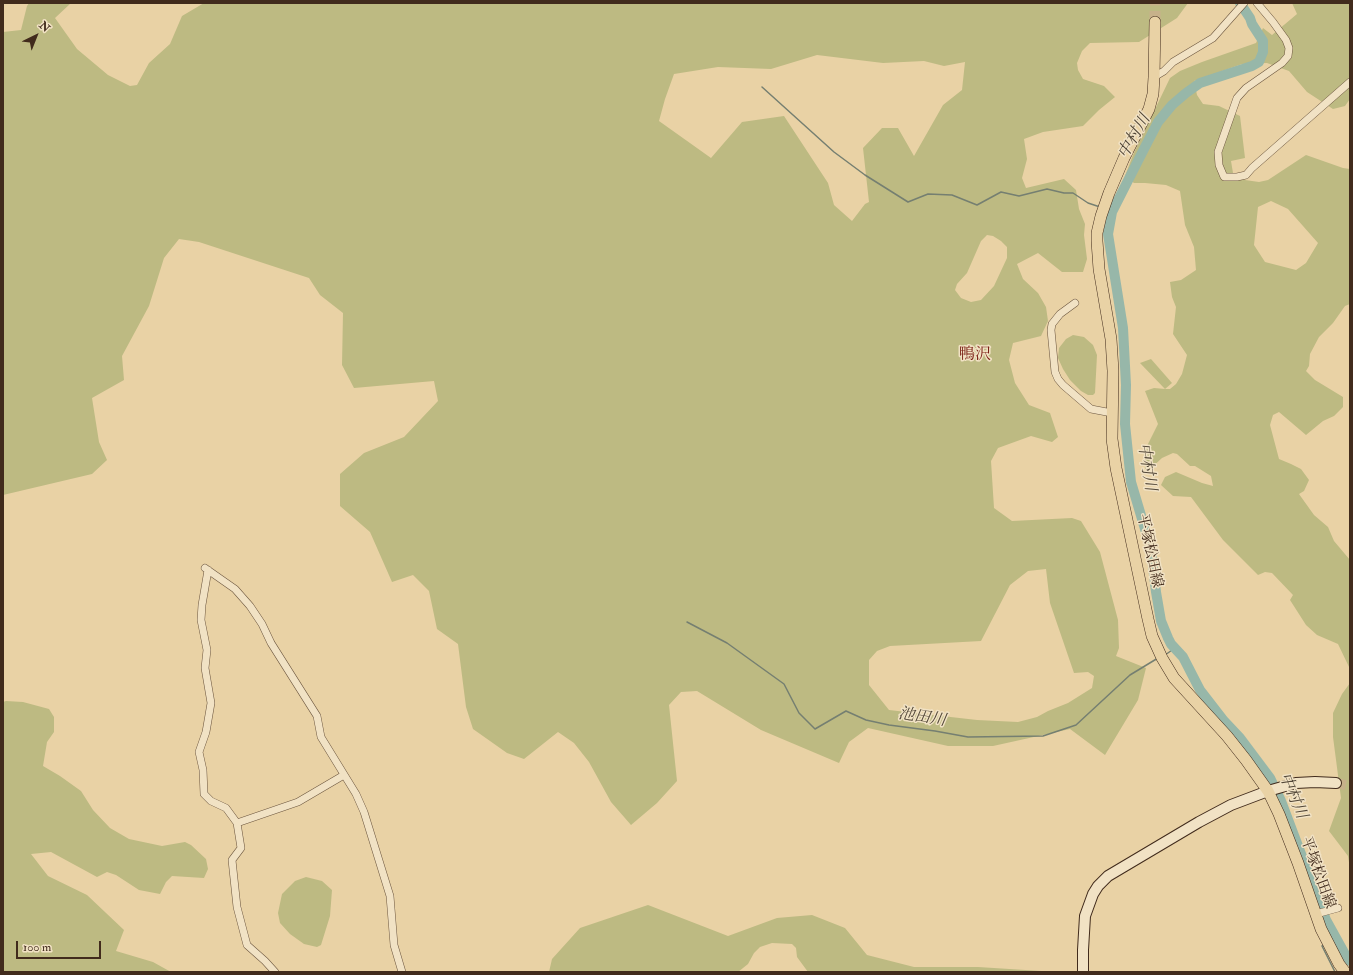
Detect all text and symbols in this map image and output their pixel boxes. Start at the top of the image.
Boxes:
north arrow [16,16,56,56]
text: N [36,19,53,35]
water label: 中村川 [1115,111,1155,163]
district label: 鴨沢 [959,346,991,366]
water label: 中村川 [1133,442,1159,492]
street label: 平塚松田線 [1132,512,1166,590]
water label: 池田川 [897,705,947,731]
water label: 中村川 [1274,770,1310,822]
street label: 平塚松田線 [1296,835,1338,911]
scale bar [18,933,103,959]
text: 100 m [23,940,51,955]

